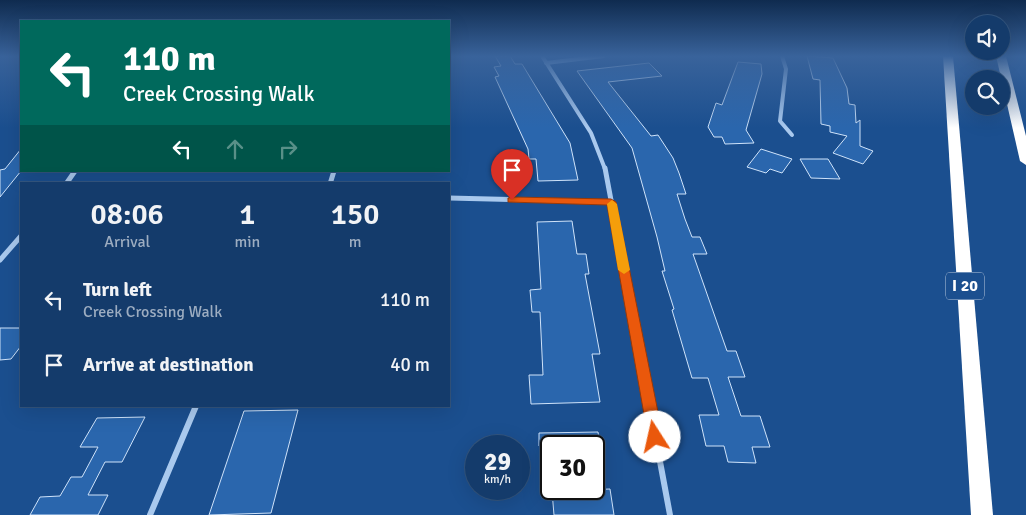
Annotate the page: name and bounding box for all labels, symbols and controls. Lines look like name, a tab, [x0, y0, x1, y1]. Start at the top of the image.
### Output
map controls	[965, 15, 1010, 115]
button: sound	[965, 15, 1010, 60]
text: 110 m	[123, 37, 216, 80]
icon: left	[40, 40, 105, 105]
button: search	[965, 70, 1010, 115]
text: Creek Crossing Walk	[123, 80, 315, 107]
icon: left	[168, 135, 196, 163]
icon: ahead	[221, 135, 249, 163]
icon: right	[274, 135, 302, 163]
pin	[491, 149, 533, 200]
icon: arrive	[498, 156, 526, 184]
text: 08:06	[91, 196, 164, 233]
text: 1	[239, 196, 255, 233]
text: 150	[331, 196, 379, 233]
text: Arrival	[104, 232, 150, 252]
text: min	[234, 232, 260, 252]
text: m	[349, 232, 361, 252]
road number: I 20	[946, 272, 984, 300]
text: Turn left	[83, 278, 152, 302]
icon: left	[40, 286, 68, 314]
text: 110 m	[380, 288, 430, 312]
text: Creek Crossing Walk	[83, 302, 222, 322]
icon: arrive	[40, 351, 68, 379]
text: Arrive at destination	[83, 353, 254, 377]
text: 40 m	[390, 353, 430, 377]
position arrow	[628, 410, 680, 462]
speed limit sign: 30	[540, 435, 605, 500]
text: 29	[484, 446, 511, 477]
text: km/h	[484, 472, 511, 487]

